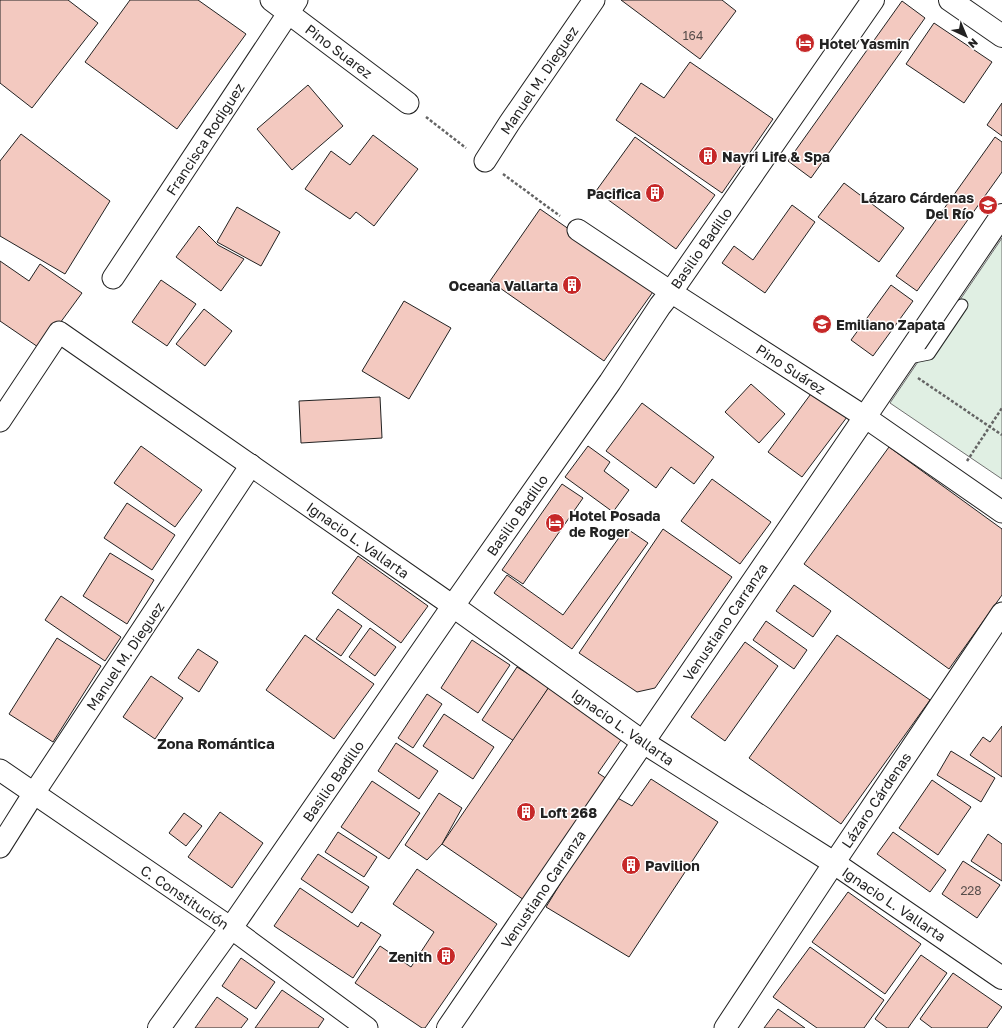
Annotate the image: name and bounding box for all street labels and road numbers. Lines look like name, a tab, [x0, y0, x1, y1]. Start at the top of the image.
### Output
street label: Pino Suarez	[302, 20, 376, 82]
street label: Manuel M. Dieguez	[496, 23, 582, 137]
street label: Francisca Rodiguez	[162, 80, 248, 198]
street label: Basilio Badillo	[667, 204, 735, 292]
street label: Pino Suárez	[753, 340, 829, 398]
street label: Basilio Badillo	[483, 471, 551, 559]
street label: Ignacio L. Vallarta	[303, 498, 413, 582]
street label: Venustiano Carranza	[679, 560, 771, 684]
street label: Manuel M. Dieguez	[82, 599, 168, 713]
street label: Ignacio L. Vallarta	[568, 685, 678, 769]
street label: Basilio Badillo	[299, 737, 367, 825]
street label: Lázaro Cárdenas	[838, 749, 914, 851]
street label: Venustiano Carranza	[497, 827, 589, 951]
street label: C. Constitución	[138, 861, 232, 933]
street label: Ignacio L. Vallarta	[839, 863, 949, 945]

